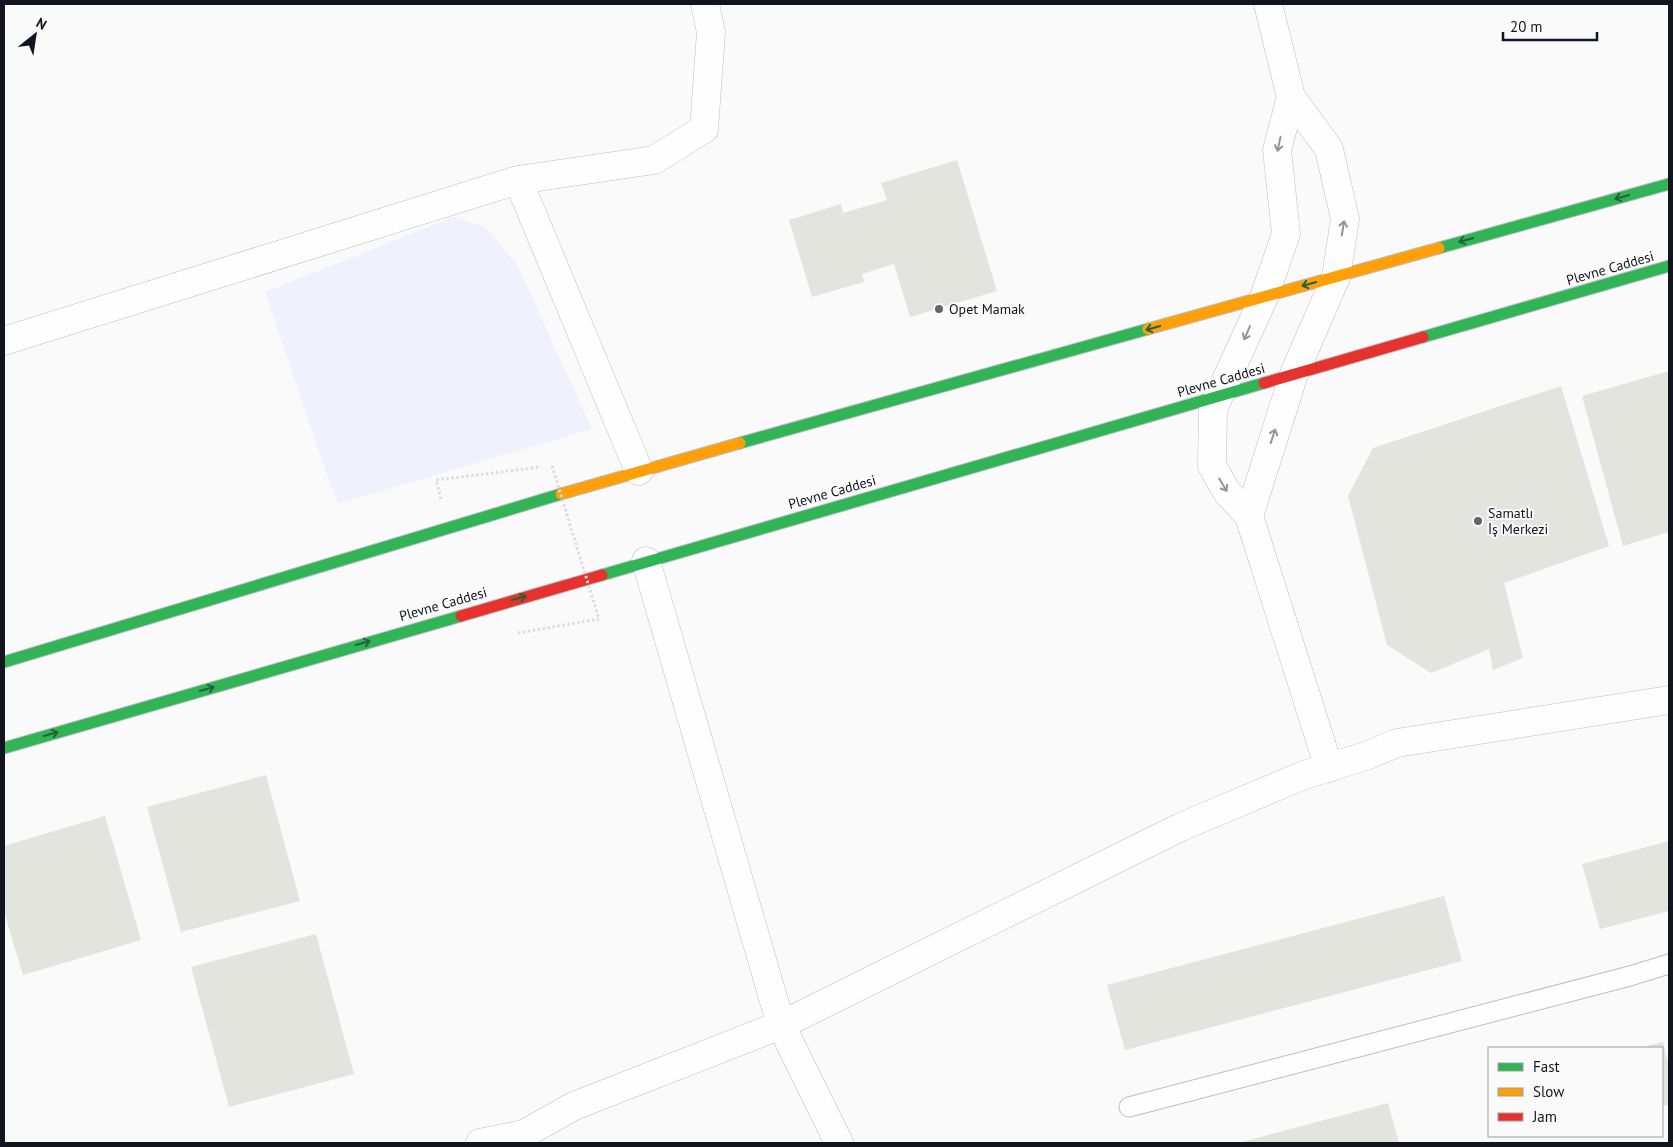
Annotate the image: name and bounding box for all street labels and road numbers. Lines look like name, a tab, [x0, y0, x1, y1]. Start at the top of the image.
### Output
street label: Plevne Caddesi	[1564, 247, 1656, 289]
street label: Plevne Caddesi	[1175, 359, 1267, 401]
street label: Plevne Caddesi	[786, 471, 878, 513]
street label: Plevne Caddesi	[397, 583, 489, 625]

